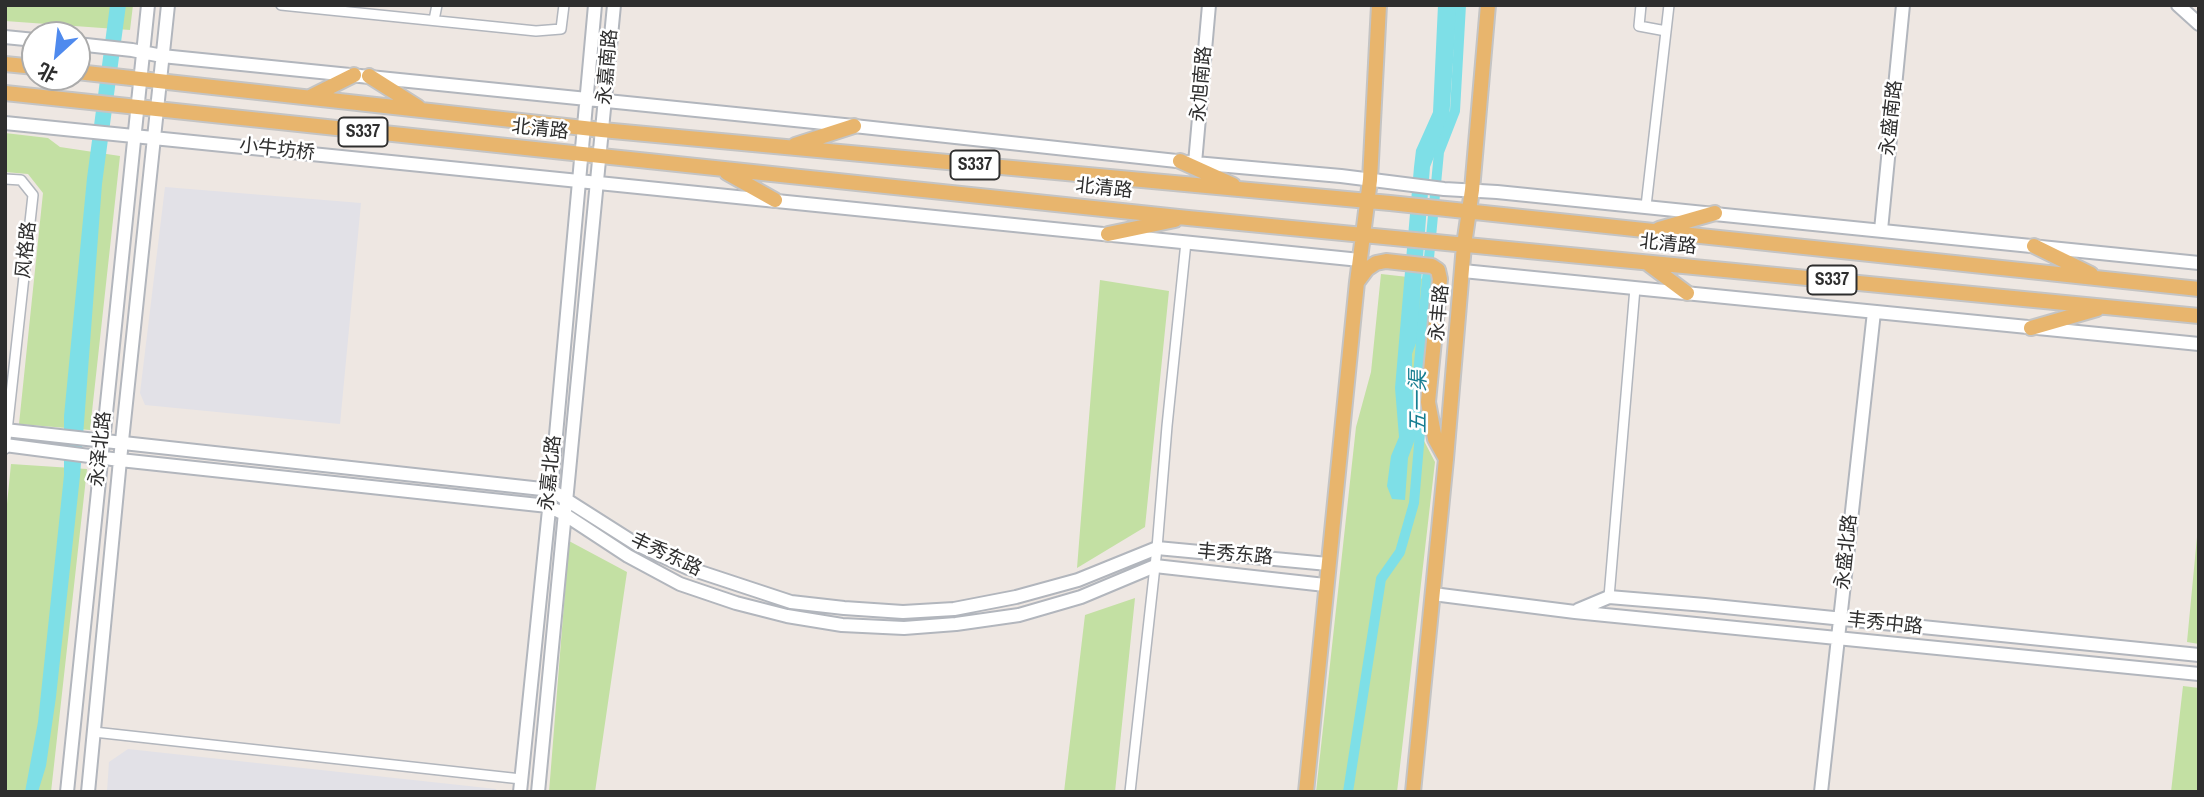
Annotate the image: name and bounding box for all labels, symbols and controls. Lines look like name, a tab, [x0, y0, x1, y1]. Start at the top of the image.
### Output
north arrow	[21, 21, 91, 91]
street label: 永嘉南路	[593, 28, 623, 106]
street label: 永旭南路	[1187, 45, 1217, 123]
text: 北	[33, 57, 62, 89]
street label: 永盛南路	[1877, 79, 1907, 157]
street label: 北清路	[510, 116, 570, 144]
road number: S337	[338, 118, 388, 146]
street label: 小牛坊桥	[238, 135, 316, 165]
road number: S337	[950, 150, 1000, 180]
street label: 北清路	[1074, 175, 1134, 203]
street label: 风格路	[13, 220, 41, 280]
street label: 北清路	[1638, 231, 1698, 259]
road number: S337	[1808, 266, 1856, 294]
street label: 永丰路	[1426, 284, 1454, 342]
water label: 五一渠	[1406, 371, 1432, 433]
street label: 永泽北路	[86, 410, 116, 488]
street label: 永嘉北路	[536, 434, 566, 512]
street label: 永盛北路	[1832, 513, 1862, 591]
street label: 丰秀东路	[627, 529, 705, 581]
street label: 丰秀东路	[1196, 540, 1274, 570]
street label: 丰秀中路	[1846, 609, 1924, 639]

